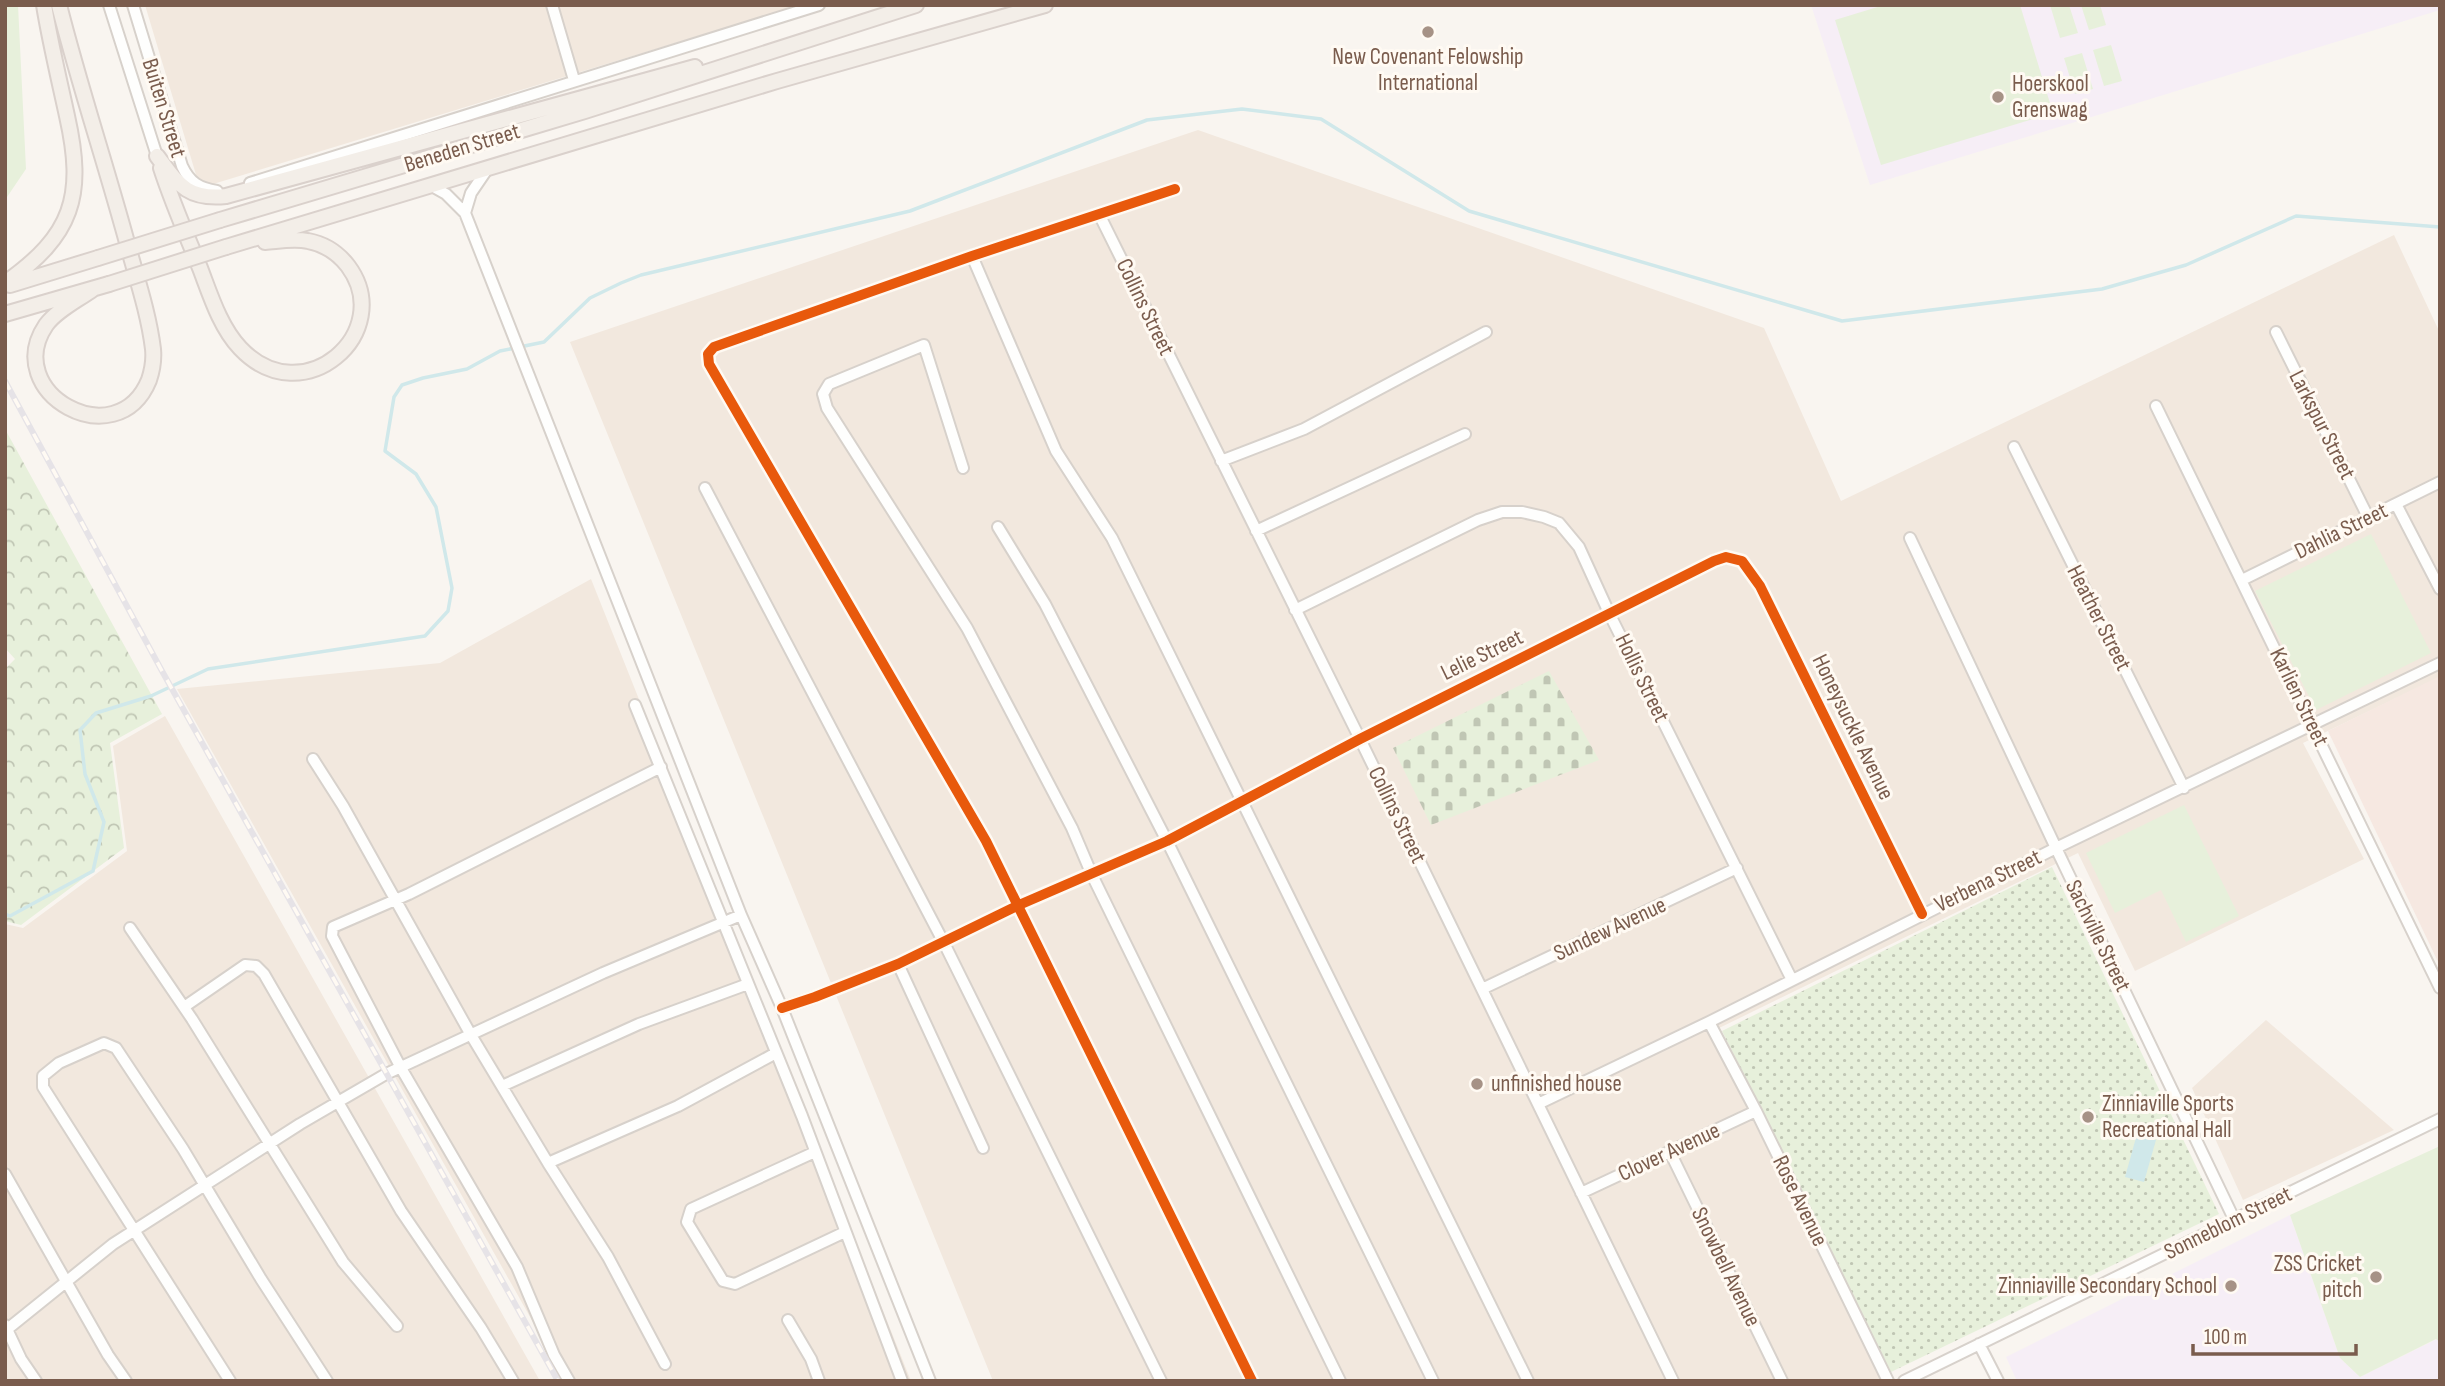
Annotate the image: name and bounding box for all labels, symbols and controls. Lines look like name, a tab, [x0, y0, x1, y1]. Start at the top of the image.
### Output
marker: New Covenant Felowship International	[1420, 24, 1436, 40]
place label: New Covenant Felowship International	[1332, 43, 1524, 97]
street label: Buiten Street	[136, 55, 192, 161]
place label: Hoerskool Grenswag	[2012, 70, 2089, 124]
marker: Hoerskool Grenswag	[1990, 89, 2006, 105]
street label: Beneden Street	[401, 117, 523, 179]
street label: Collins Street	[1110, 254, 1180, 360]
street label: Larkspur Street	[2283, 366, 2361, 484]
street label: Dahlia Street	[2290, 497, 2392, 565]
street label: Heather Street	[2060, 561, 2138, 675]
street label: Lelie Street	[1436, 623, 1528, 687]
street label: Hollis Street	[1609, 629, 1675, 727]
street label: Karlien Street	[2263, 643, 2335, 751]
street label: Honeysuckle Avenue	[1806, 650, 1900, 804]
street label: Collins Street	[1362, 762, 1432, 868]
street label: Verbena Street	[1930, 843, 2046, 919]
street label: Sachville Street	[2059, 876, 2137, 996]
street label: Sundew Avenue	[1549, 891, 1671, 967]
place label: unfinished house	[1491, 1070, 1622, 1098]
marker: unfinished house	[1469, 1076, 1485, 1092]
place label: Zinniaville Sports Recreational Hall	[2102, 1090, 2234, 1144]
marker: Zinniaville Sports Recreational Hall	[2080, 1109, 2096, 1125]
street label: Clover Avenue	[1614, 1116, 1724, 1188]
street label: Rose Avenue	[1766, 1151, 1834, 1251]
street label: Sonneblom Street	[2160, 1180, 2296, 1266]
street label: Snowbell Avenue	[1685, 1203, 1767, 1331]
place label: ZSS Cricket pitch	[2274, 1250, 2362, 1304]
marker: ZSS Cricket pitch	[2368, 1269, 2384, 1285]
place label: Zinniaville Secondary School	[1998, 1272, 2217, 1300]
marker: Zinniaville Secondary School	[2223, 1278, 2239, 1294]
scale bar	[2193, 1312, 2356, 1356]
text: 100 m	[2204, 1325, 2247, 1350]

